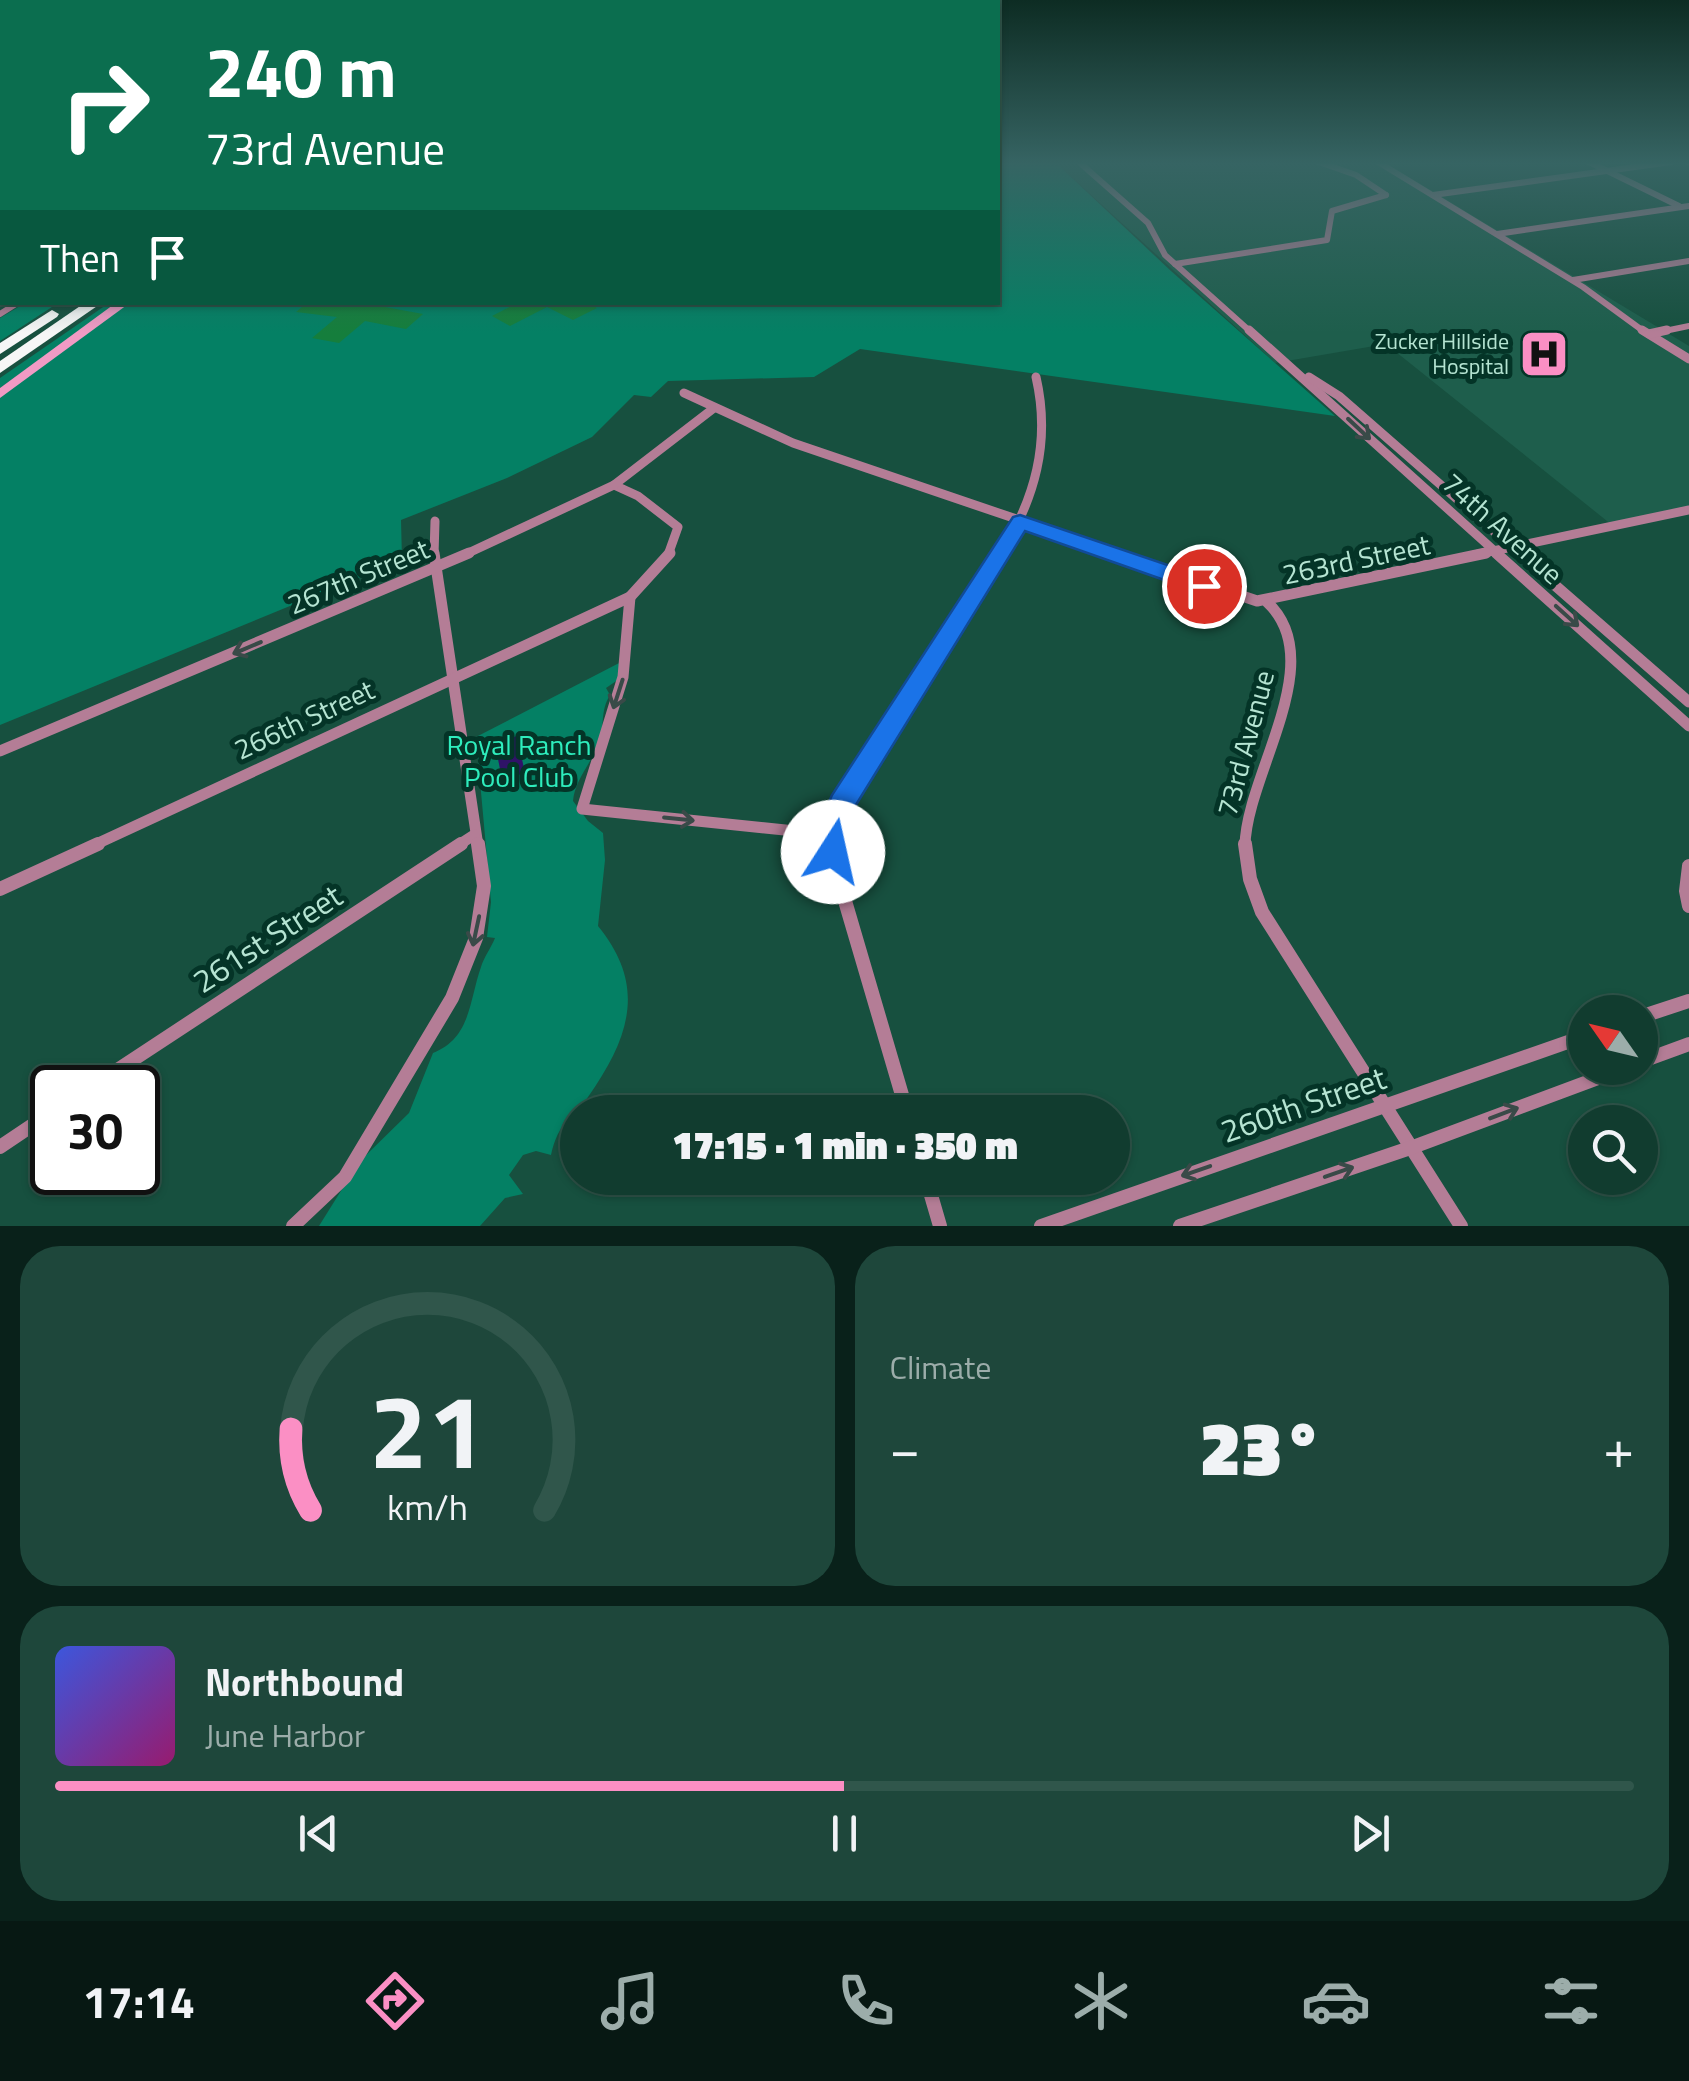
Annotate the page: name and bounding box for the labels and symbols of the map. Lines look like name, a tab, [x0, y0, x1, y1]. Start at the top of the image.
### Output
place label: Zucker Hillside Hospital	[1375, 324, 1509, 383]
hospital icon: Zucker Hillside Hospital	[1518, 328, 1570, 380]
one-way arrow	[1345, 417, 1371, 441]
street label: 74th Avenue	[1433, 462, 1573, 594]
street label: 263rd Street	[1278, 522, 1434, 596]
street label: 267th Street	[280, 527, 436, 625]
pin	[1162, 544, 1247, 629]
one-way arrow	[1554, 605, 1579, 628]
one-way arrow	[232, 640, 263, 658]
street label: 73rd Avenue	[1205, 665, 1285, 821]
street label: 266th Street	[227, 668, 381, 770]
one-way arrow	[608, 677, 626, 709]
park label: Royal Ranch Pool Club	[447, 723, 592, 798]
position arrow	[781, 800, 885, 904]
one-way arrow	[662, 810, 694, 829]
street label: 261st Street	[183, 872, 351, 1004]
one-way arrow	[466, 914, 484, 946]
north arrow	[1568, 995, 1658, 1085]
street label: 260th Street	[1214, 1053, 1392, 1155]
speed limit sign: 30	[30, 1065, 160, 1195]
one-way arrow	[1488, 1103, 1519, 1121]
one-way arrow	[1322, 1162, 1354, 1180]
one-way arrow	[1181, 1163, 1212, 1181]

